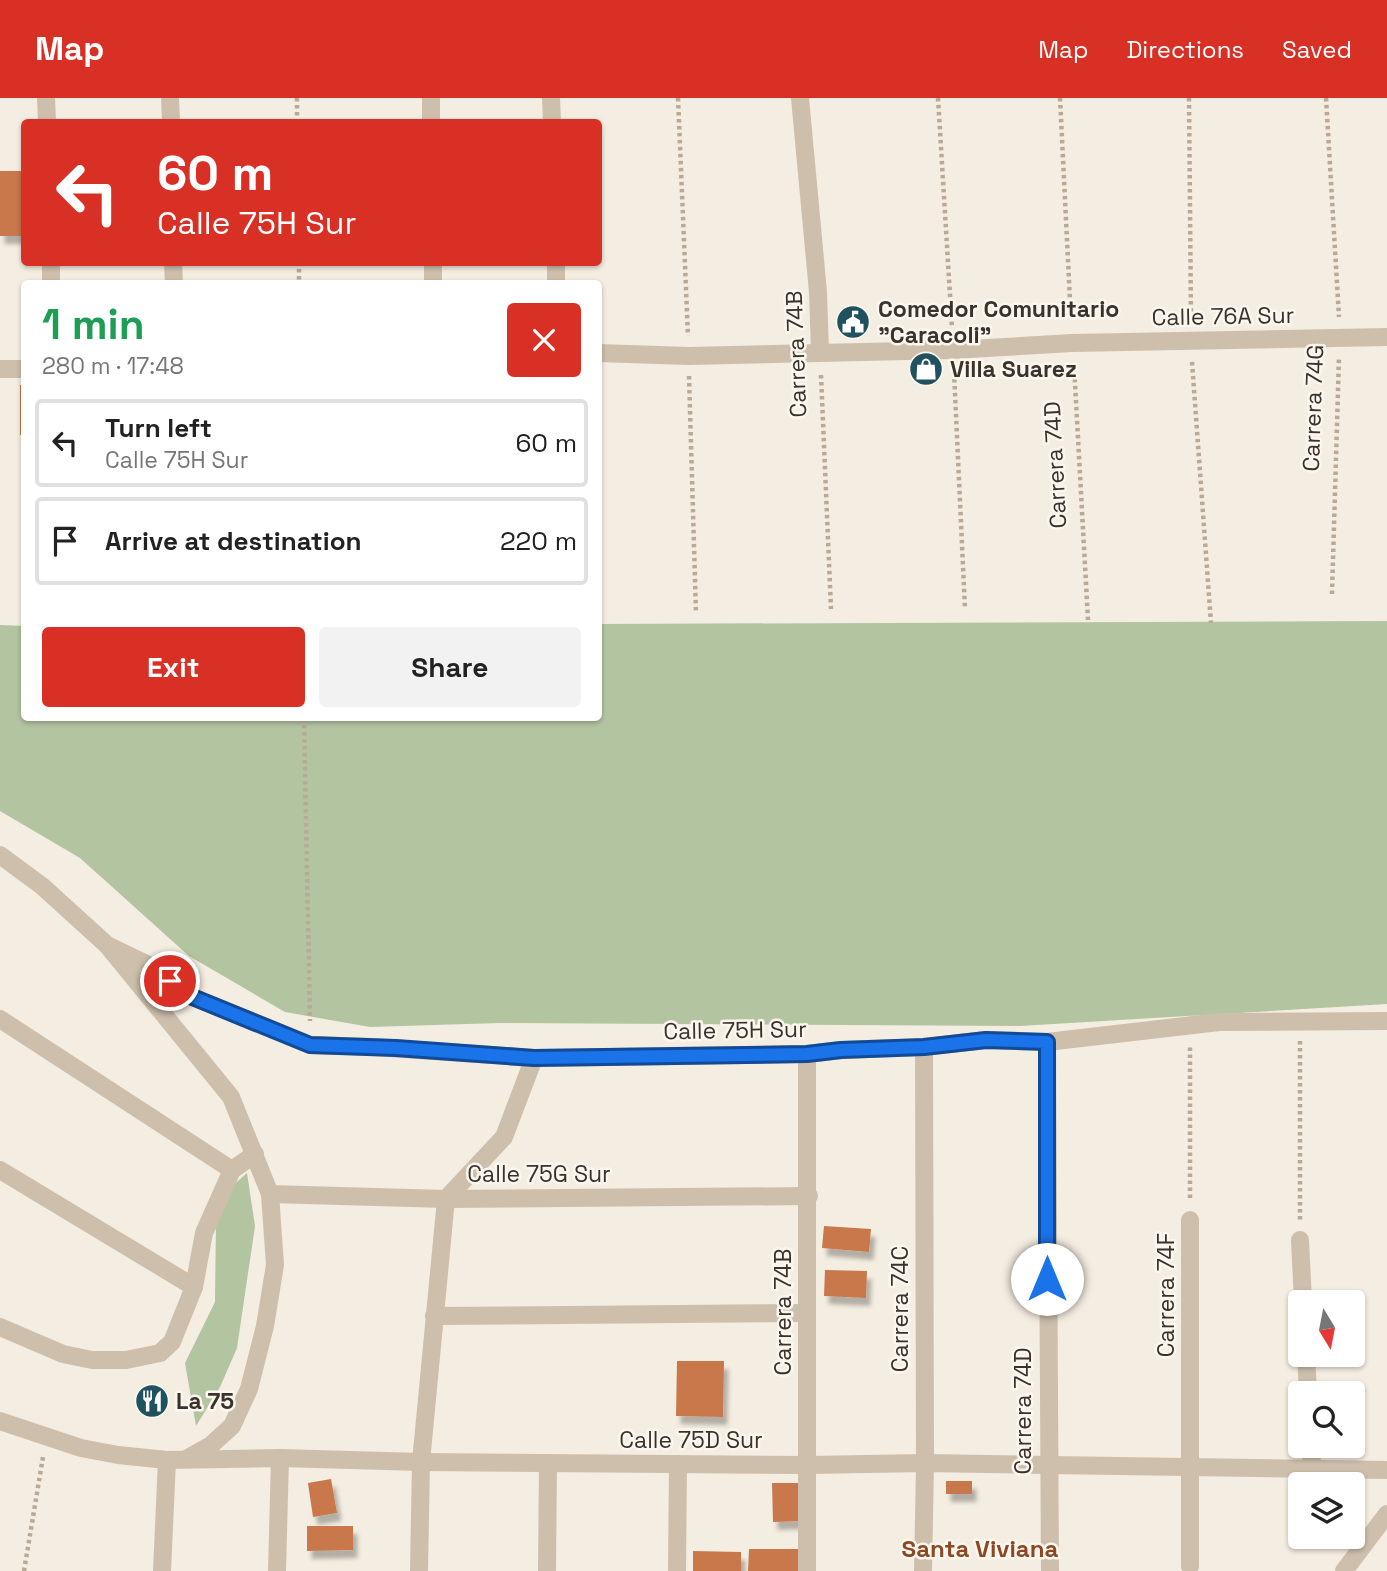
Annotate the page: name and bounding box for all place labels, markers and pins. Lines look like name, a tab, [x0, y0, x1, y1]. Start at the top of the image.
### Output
place label: Comedor Comunitario "Caracoli"	[878, 294, 1119, 350]
public building icon: Comedor Comunitario "Caracoli"	[834, 303, 872, 341]
shop icon: Villa Suarez	[907, 350, 945, 388]
place label: Villa Suarez	[950, 354, 1077, 384]
pin	[140, 951, 200, 1011]
restaurant icon: La 75	[133, 1382, 171, 1420]
place label: La 75	[176, 1386, 234, 1416]

